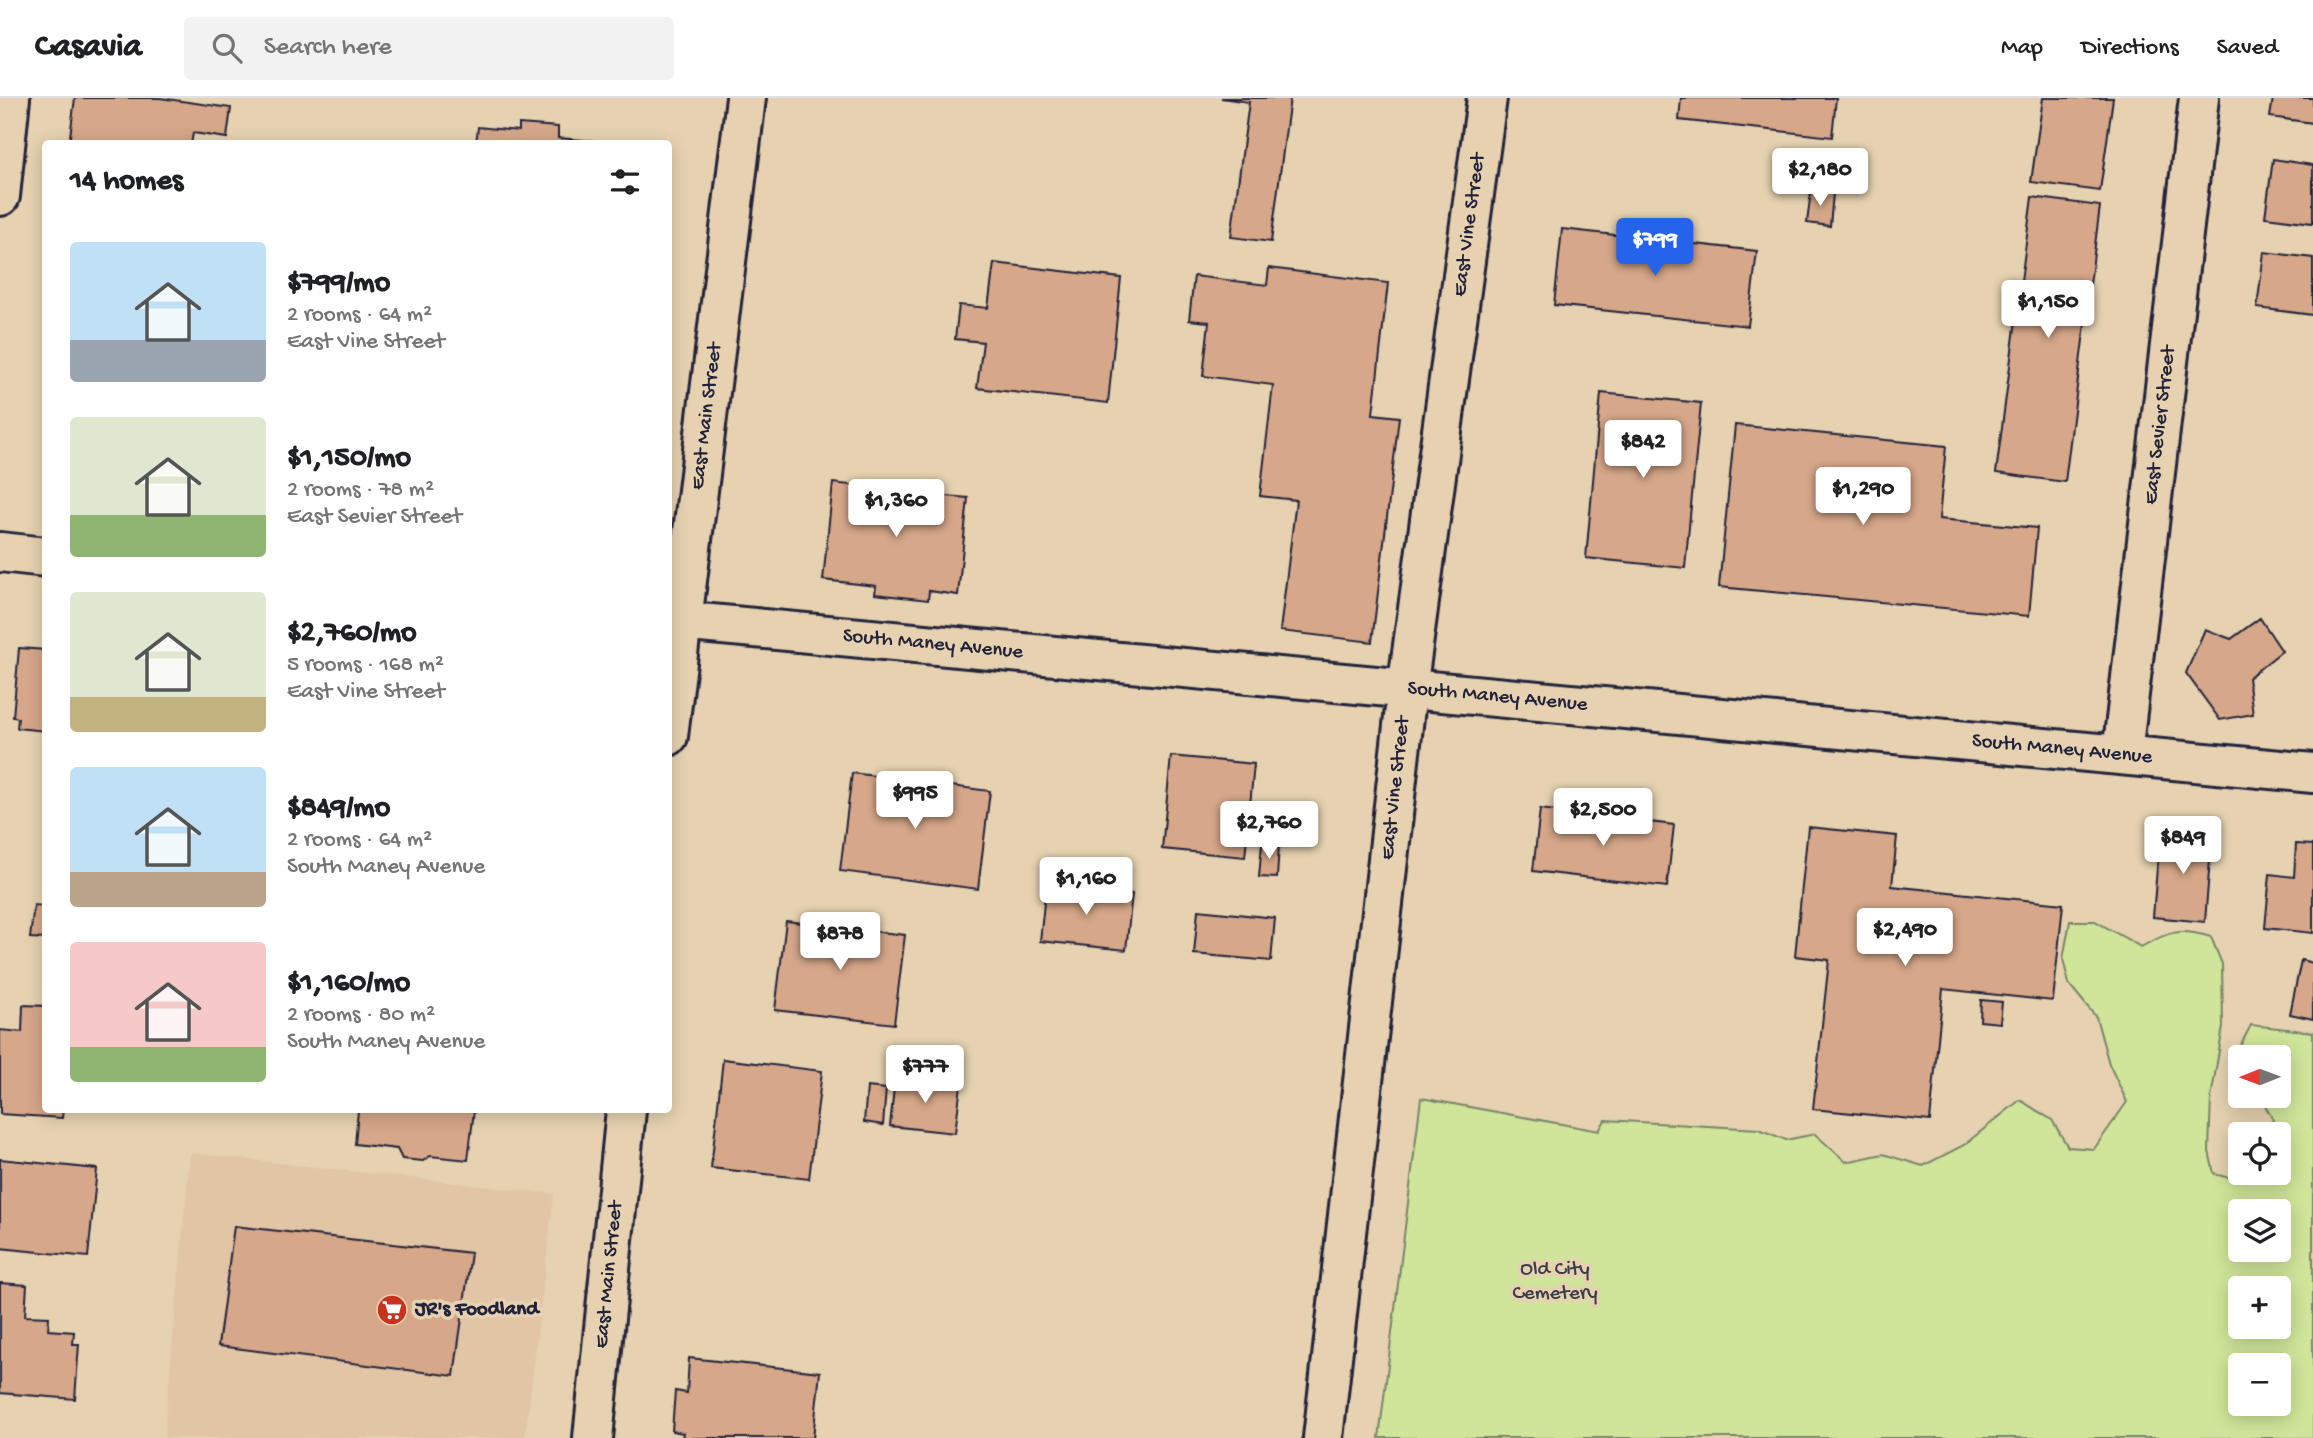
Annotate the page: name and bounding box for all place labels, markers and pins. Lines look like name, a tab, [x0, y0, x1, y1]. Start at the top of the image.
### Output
pin: $2,180	[1763, 148, 1877, 208]
pin: $799	[1614, 218, 1696, 278]
pin: $1,150	[1991, 280, 2105, 340]
pin: $842	[1602, 420, 1684, 480]
pin: $1,290	[1806, 468, 1920, 527]
pin: $1,360	[839, 480, 953, 539]
pin: $995	[874, 772, 956, 831]
pin: $2,500	[1546, 788, 1660, 848]
pin: $2,760	[1212, 802, 1326, 861]
pin: $849	[2142, 816, 2224, 876]
pin: $1,160	[1029, 858, 1143, 917]
pin: $2,490	[1848, 908, 1962, 968]
pin: $878	[799, 912, 881, 972]
pin: $777	[884, 1046, 966, 1105]
supermarket icon: JR's Foodland	[375, 1293, 409, 1327]
place label: JR's Foodland	[414, 1298, 541, 1323]

